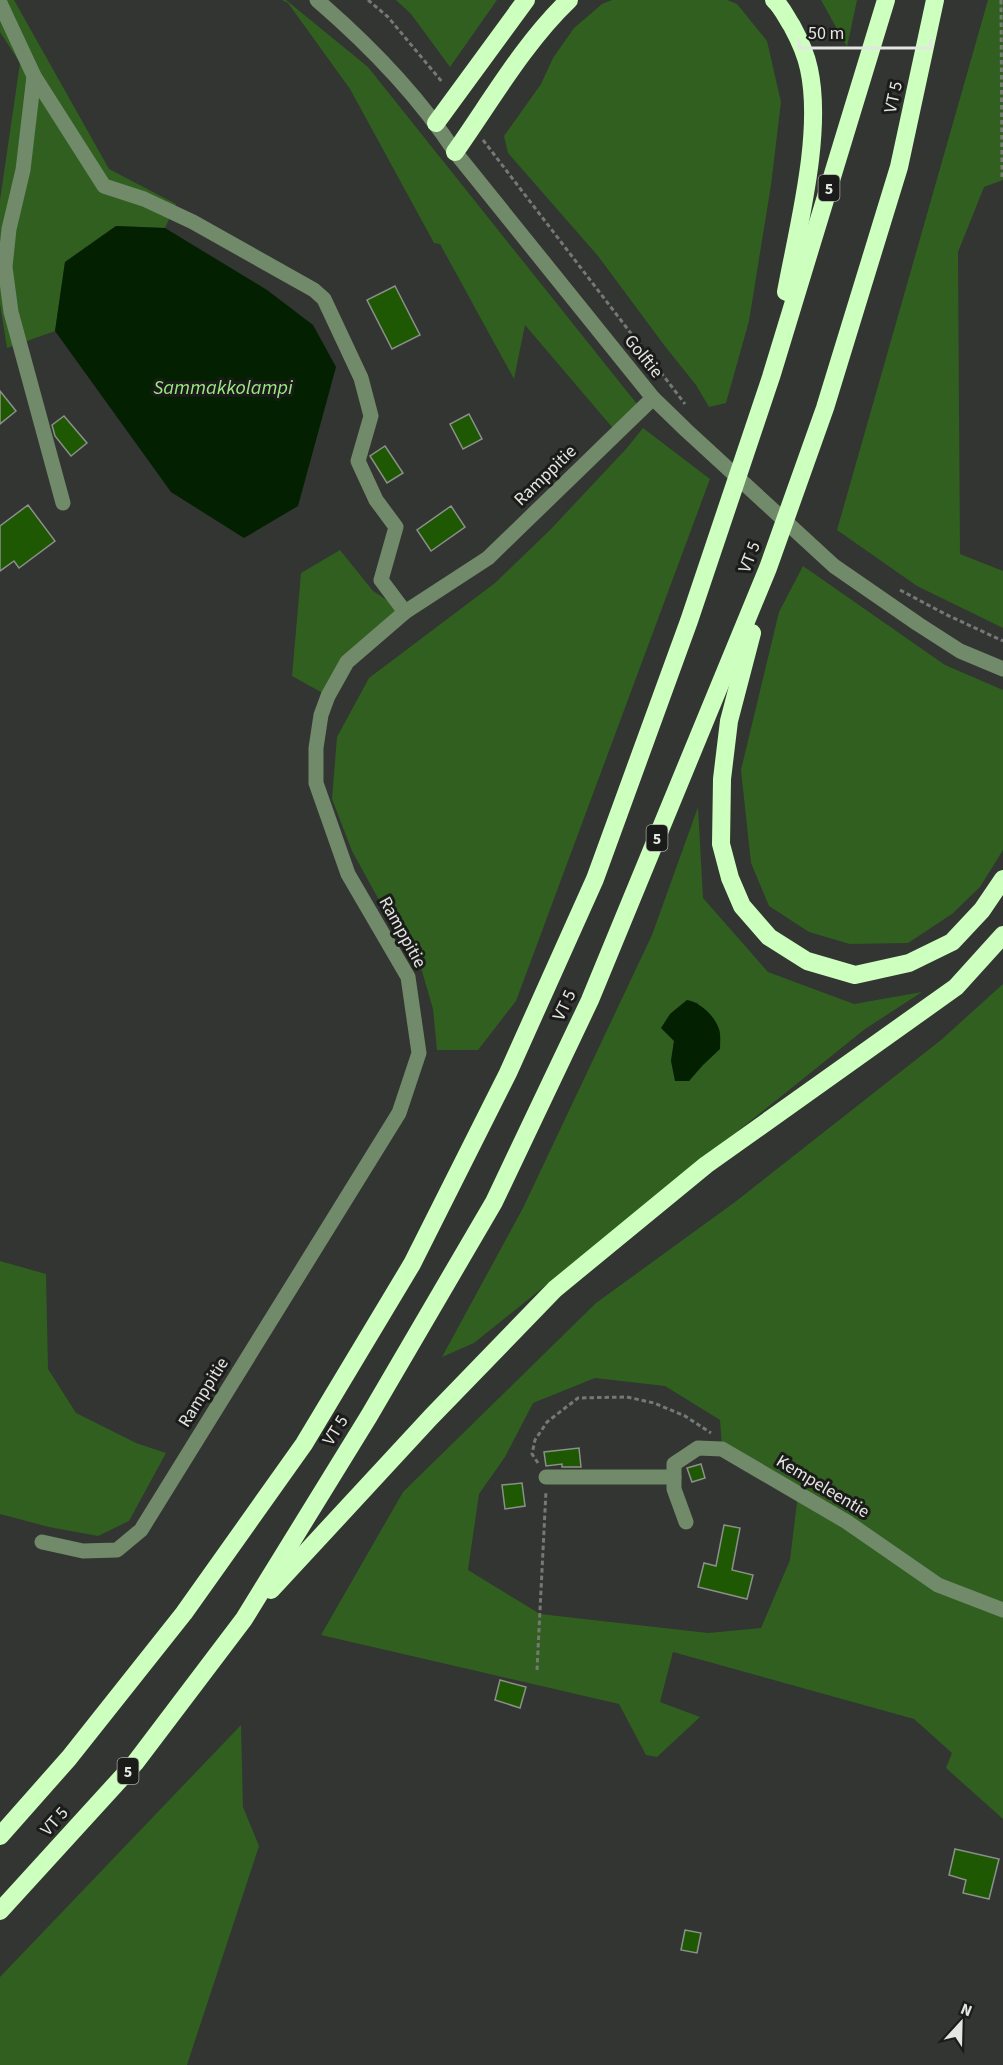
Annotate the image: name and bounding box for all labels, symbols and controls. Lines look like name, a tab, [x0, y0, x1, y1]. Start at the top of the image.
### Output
scale bar	[799, 12, 931, 50]
text: 50 m	[808, 21, 844, 46]
street label: VT 5	[878, 79, 909, 115]
road number: 5	[818, 175, 840, 201]
street label: Golftie	[618, 329, 669, 383]
water label: Sammakkolampi	[153, 374, 293, 402]
street label: Ramppitie	[509, 439, 582, 511]
street label: VT 5	[732, 538, 767, 576]
road number: 5	[646, 825, 668, 851]
street label: Ramppitie	[373, 892, 432, 972]
street label: VT 5	[546, 986, 582, 1025]
street label: Ramppitie	[172, 1353, 235, 1432]
street label: VT 5	[316, 1410, 354, 1450]
street label: Kempeleentie	[771, 1449, 874, 1524]
road number: 5	[118, 1758, 138, 1784]
street label: VT 5	[35, 1801, 74, 1841]
north arrow	[931, 1993, 991, 2053]
text: N	[957, 1998, 975, 2022]

